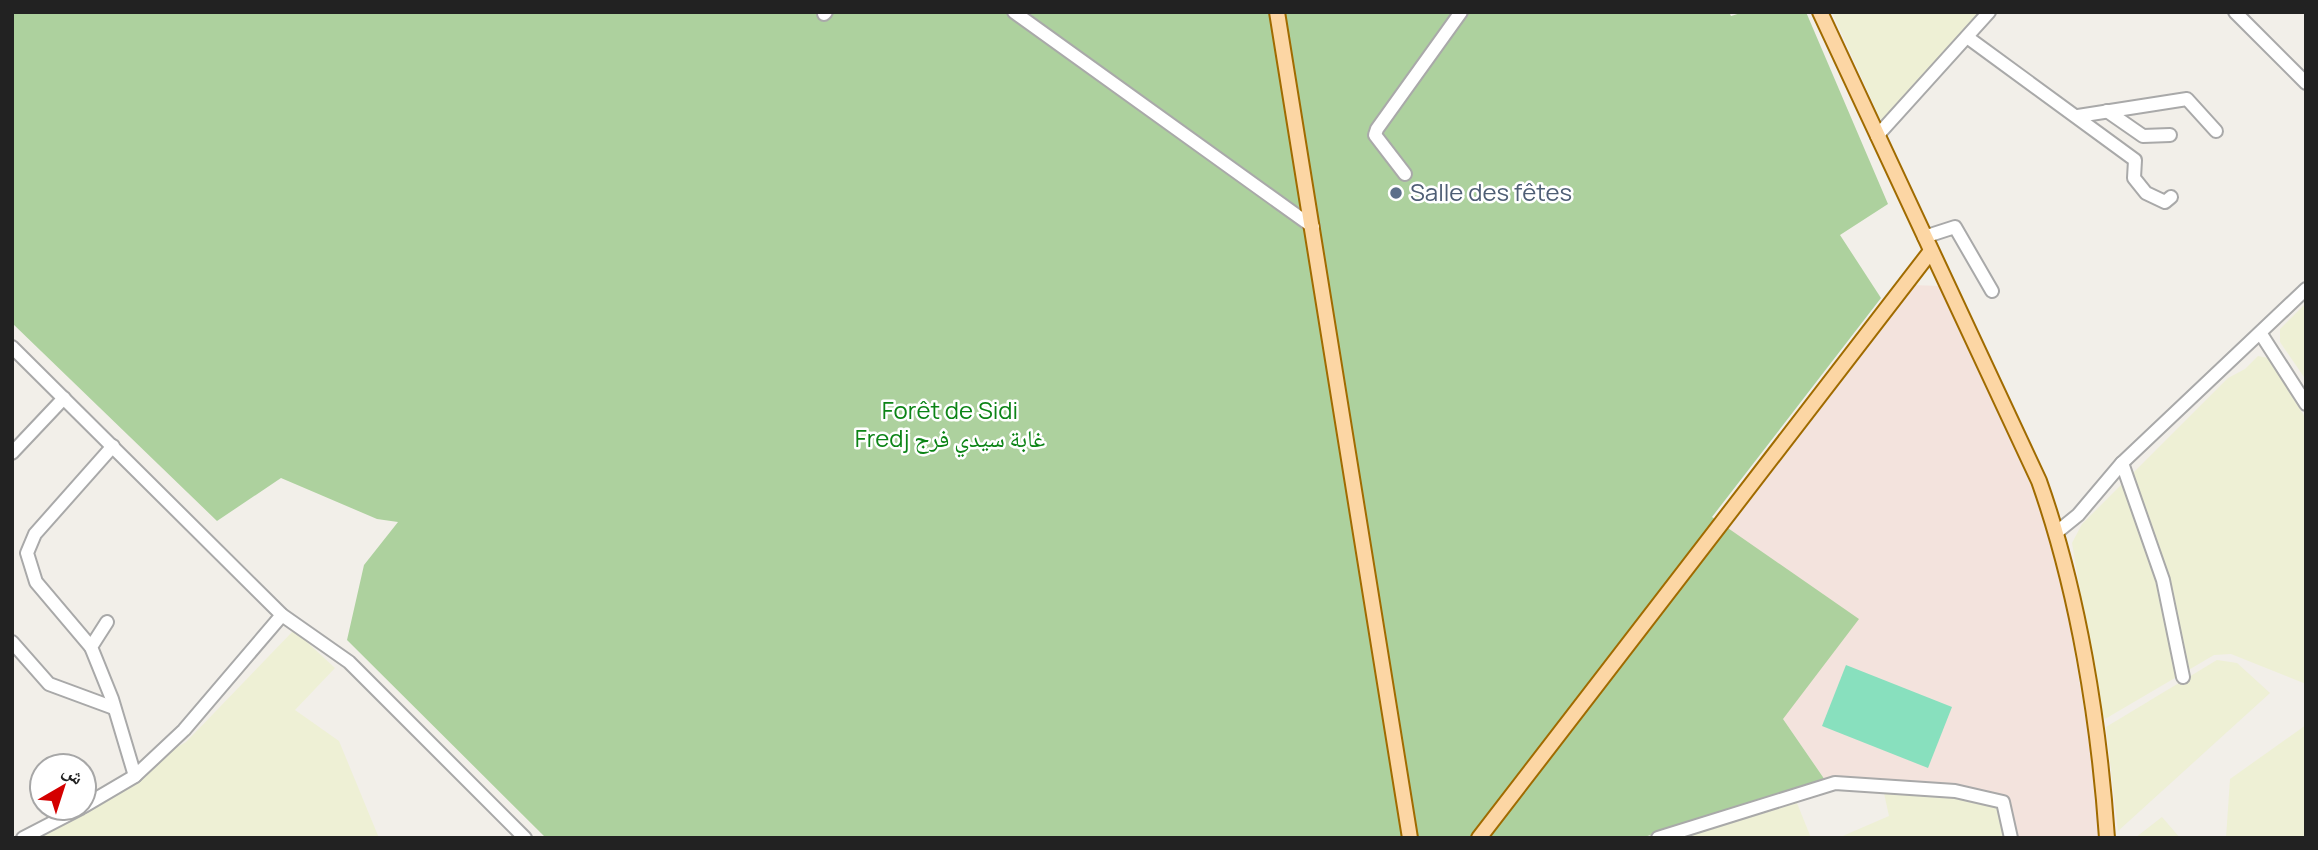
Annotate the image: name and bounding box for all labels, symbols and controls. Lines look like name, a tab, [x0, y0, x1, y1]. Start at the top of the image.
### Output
place label: Salle des fêtes	[1410, 175, 1572, 208]
marker: Salle des fêtes	[1388, 185, 1404, 201]
park label: Forêt de Sidi Fredj غابة سيدي فرج	[855, 393, 1045, 458]
north arrow	[28, 752, 98, 822]
text: ش	[58, 757, 90, 790]

